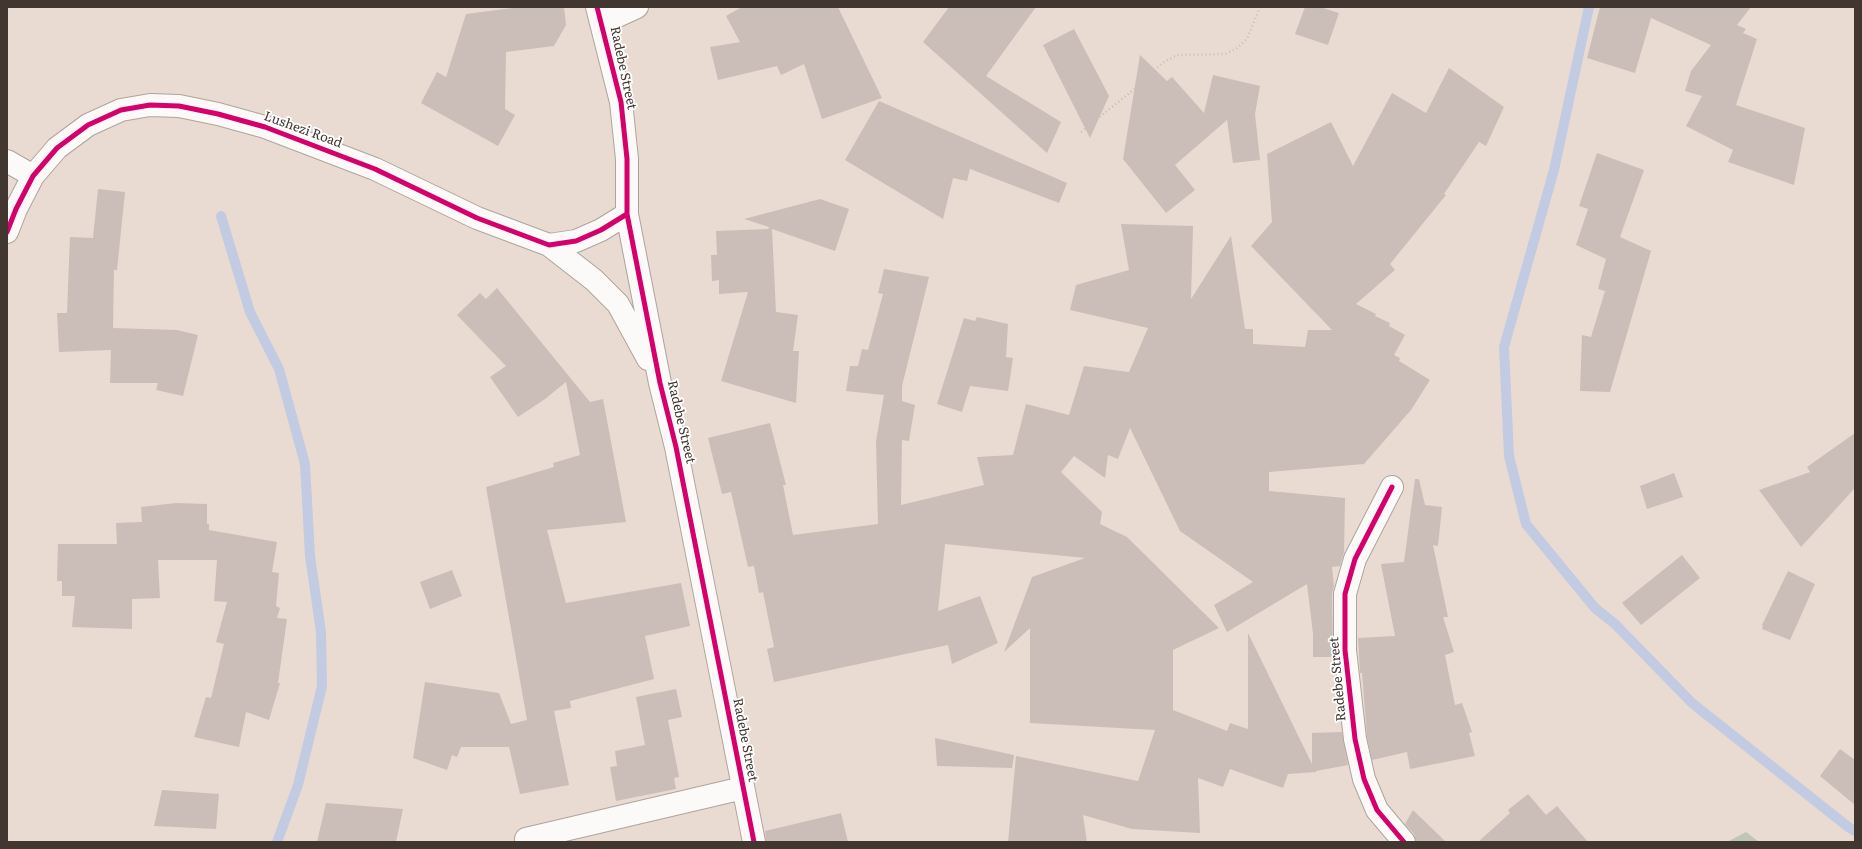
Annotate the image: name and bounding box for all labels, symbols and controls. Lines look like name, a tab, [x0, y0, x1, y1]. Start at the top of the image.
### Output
street label: Radebe Street	[607, 25, 639, 111]
street label: Lushezi Road	[262, 109, 344, 151]
street label: Radebe Street	[664, 379, 698, 465]
street label: Radebe Street	[1327, 636, 1349, 722]
street label: Radebe Street	[729, 697, 761, 783]

